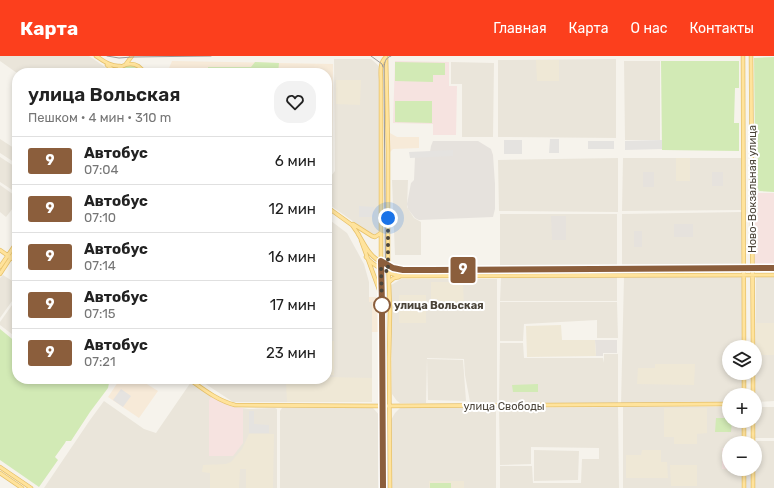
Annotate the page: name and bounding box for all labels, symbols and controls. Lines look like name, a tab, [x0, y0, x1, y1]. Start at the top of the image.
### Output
text: Карта	[20, 17, 78, 40]
text: Главная	[493, 20, 547, 37]
text: Карта	[569, 20, 609, 37]
text: О нас	[631, 20, 667, 37]
text: Контакты	[689, 20, 754, 37]
button: heart	[274, 81, 316, 123]
text: улица Вольская	[28, 83, 180, 106]
text: Пешком · 4 мин · 310 m	[28, 110, 171, 125]
street label: Ново-Вокзальная улица	[746, 125, 759, 253]
text: Автобус	[84, 144, 148, 162]
text: 9	[46, 152, 54, 169]
text: 6 мин	[275, 152, 316, 170]
text: 07:04	[84, 162, 119, 177]
text: Автобус	[84, 192, 148, 210]
text: 9	[46, 200, 54, 217]
text: 12 мин	[269, 200, 316, 218]
your location	[378, 208, 398, 228]
text: 07:10	[84, 210, 116, 225]
text: Автобус	[84, 240, 148, 258]
text: 9	[46, 248, 54, 265]
text: 16 мин	[268, 248, 316, 266]
line badge: 9	[450, 257, 476, 283]
text: 07:14	[84, 258, 116, 273]
text: 9	[459, 261, 467, 278]
text: Автобус	[84, 288, 148, 306]
text: 9	[46, 296, 54, 313]
text: 17 мин	[270, 296, 316, 314]
marker: улица Вольская	[373, 296, 391, 314]
place label: улица Вольская	[394, 299, 484, 312]
text: 07:15	[84, 306, 116, 321]
text: Автобус	[84, 336, 148, 354]
map controls	[722, 340, 762, 476]
button: layers	[722, 340, 762, 380]
text: 9	[46, 344, 54, 361]
text: 23 мин	[266, 344, 316, 362]
text: 07:21	[84, 354, 115, 369]
button: +	[722, 388, 762, 428]
street label: улица Свободы	[463, 400, 545, 413]
button: −	[722, 436, 762, 476]

